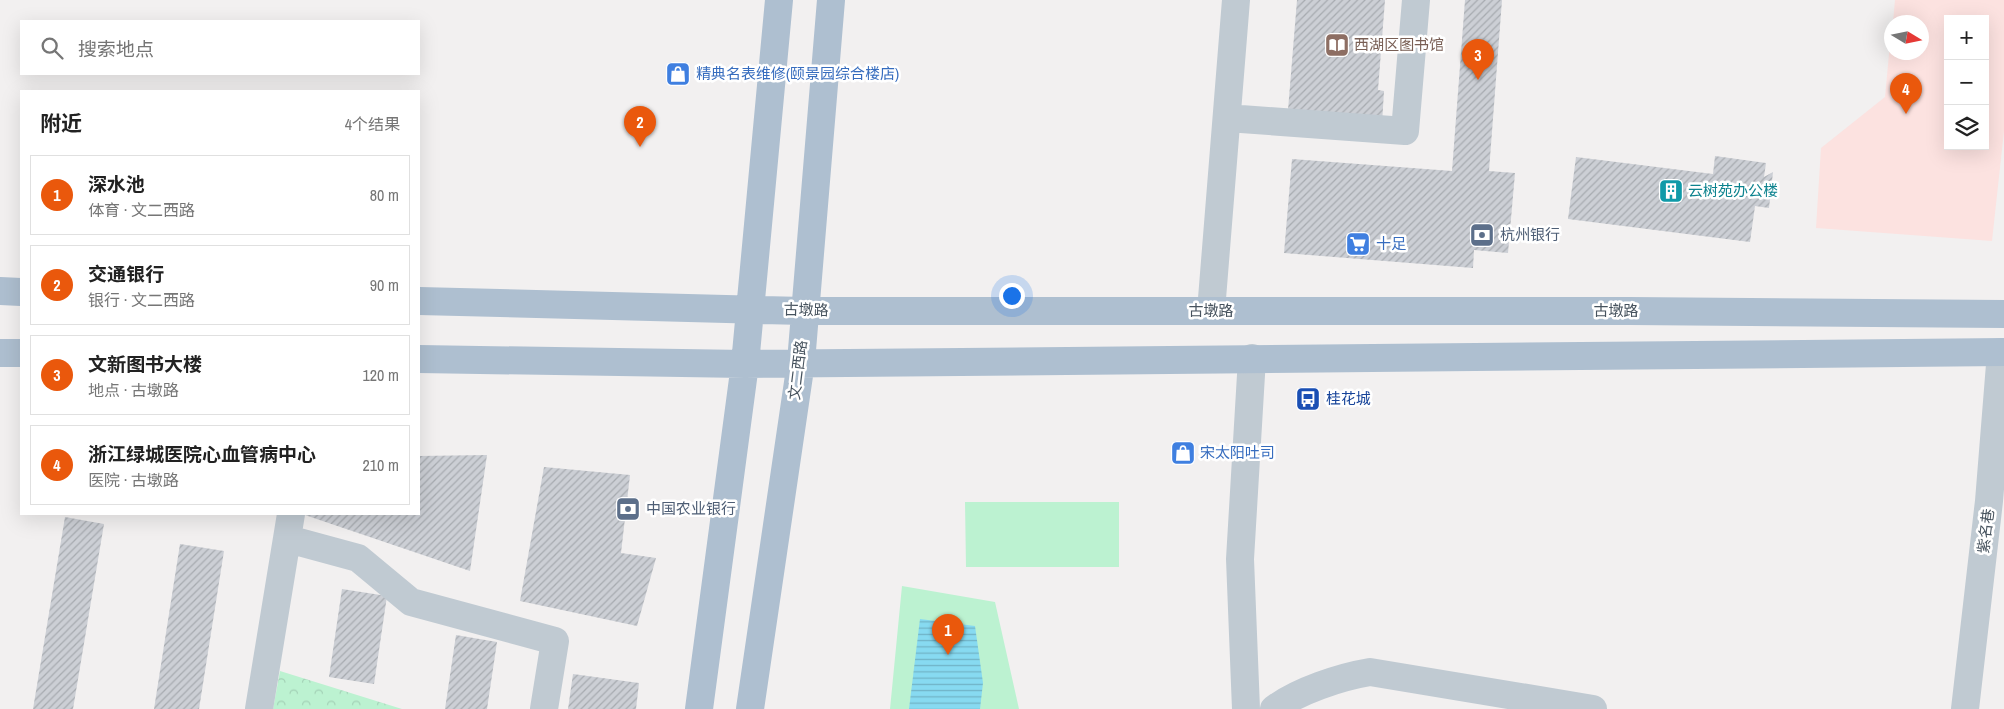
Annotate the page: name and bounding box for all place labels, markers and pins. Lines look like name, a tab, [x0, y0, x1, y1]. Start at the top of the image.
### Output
library icon: 西湖区图书馆	[1324, 32, 1350, 58]
place label: 西湖区图书馆	[1354, 34, 1444, 55]
pin: 3	[1462, 39, 1494, 80]
shop icon: 精典名表维修(颐景园综合楼店)	[665, 61, 691, 87]
place label: 精典名表维修(颐景园综合楼店)	[696, 63, 899, 84]
pin: 4	[1890, 73, 1922, 114]
pin: 2	[624, 106, 656, 147]
building icon: 云树苑办公楼	[1658, 178, 1684, 204]
place label: 云树苑办公楼	[1688, 180, 1778, 201]
bank icon: 杭州银行	[1469, 222, 1495, 248]
place label: 杭州银行	[1500, 224, 1560, 245]
supermarket icon: 十足	[1345, 231, 1371, 257]
place label: 十足	[1376, 233, 1406, 254]
bus stop icon: 桂花城	[1295, 386, 1321, 412]
place label: 桂花城	[1326, 388, 1371, 409]
shop icon: 宋太阳吐司	[1170, 440, 1196, 466]
place label: 宋太阳吐司	[1200, 442, 1275, 463]
bank icon: 中国农业银行	[615, 496, 641, 522]
place label: 中国农业银行	[646, 498, 736, 519]
pin: 1	[932, 614, 964, 655]

